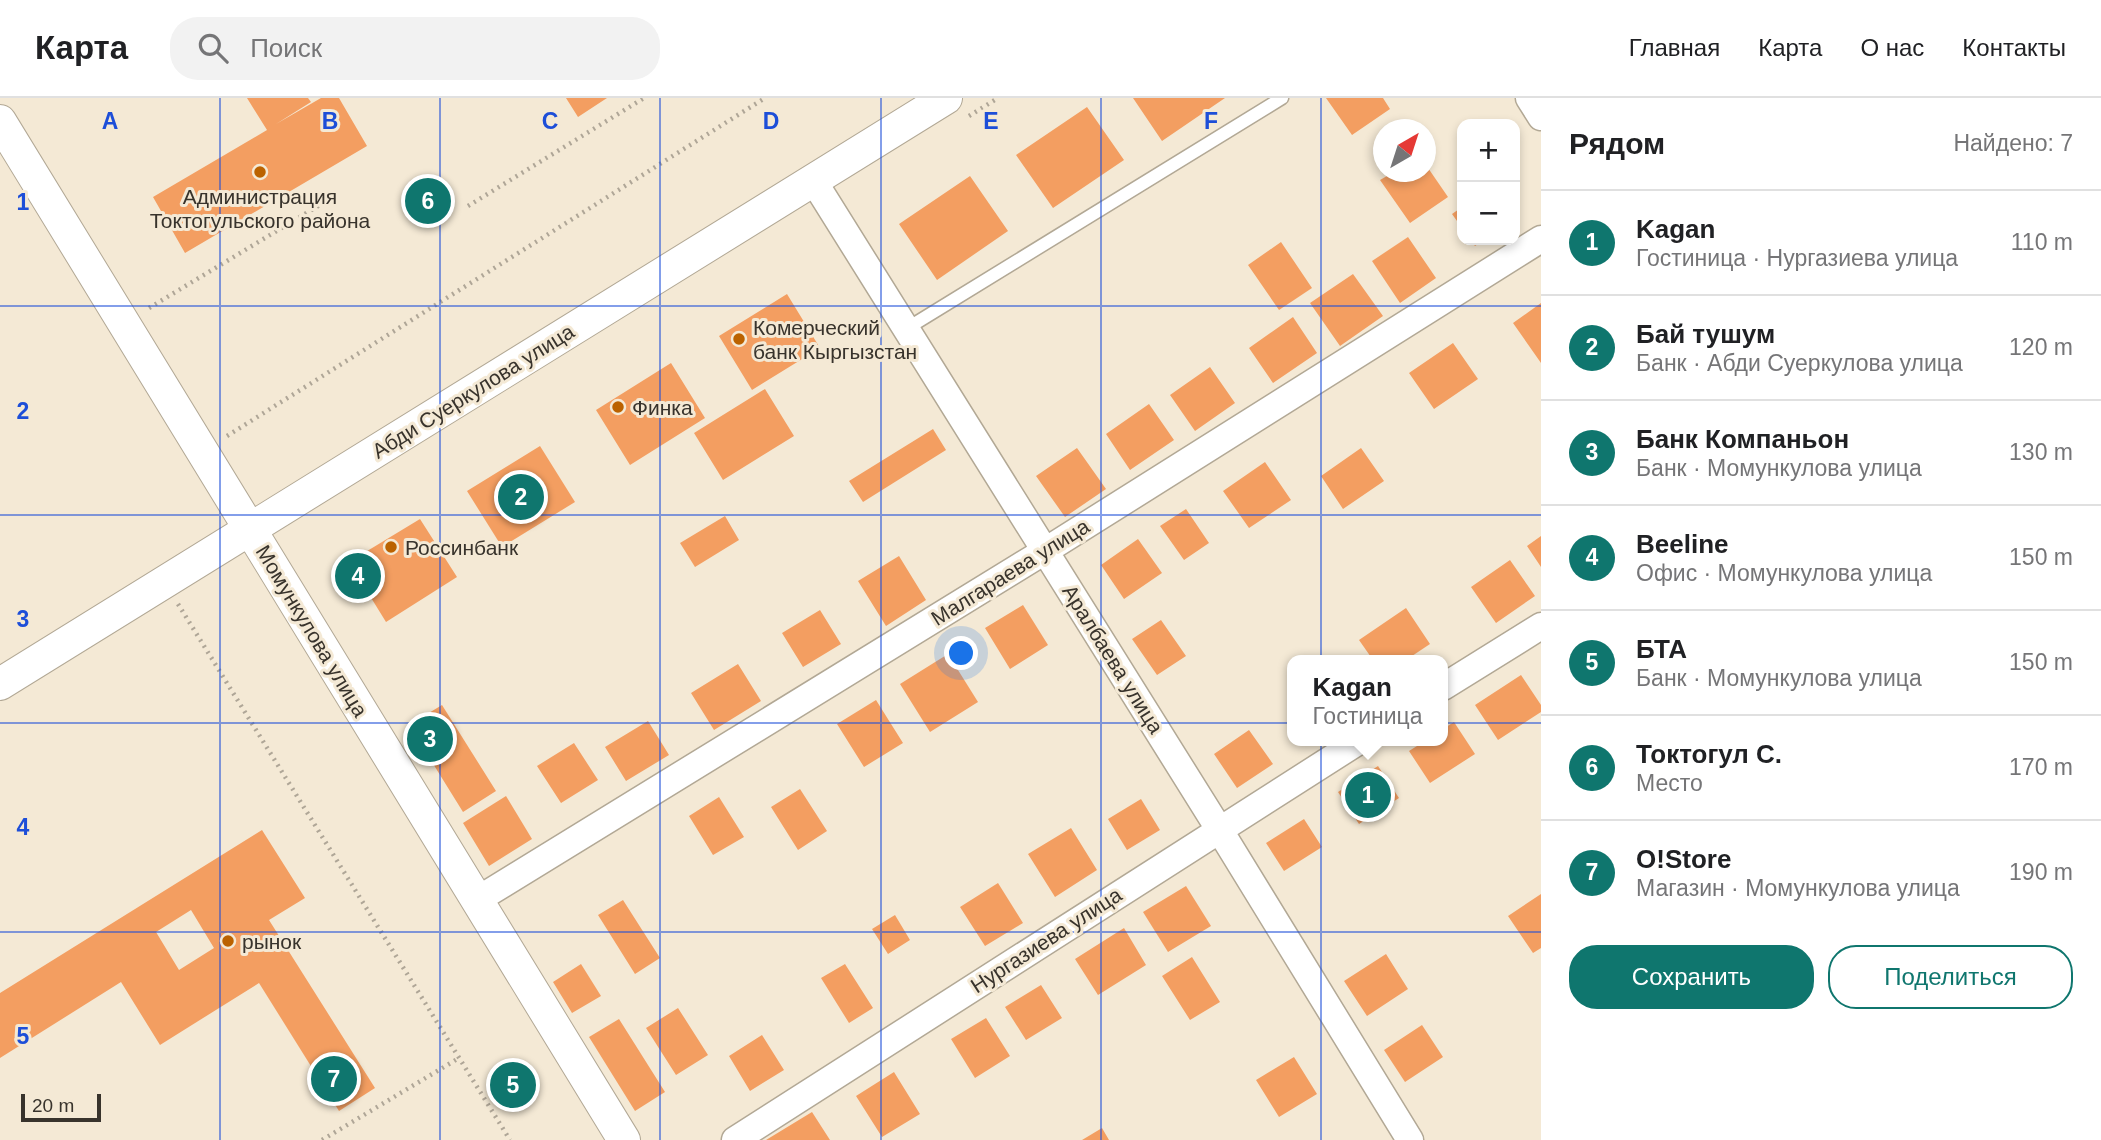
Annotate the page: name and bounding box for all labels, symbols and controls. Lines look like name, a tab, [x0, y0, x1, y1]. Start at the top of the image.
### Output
search box	[170, 17, 660, 80]
text: Карта	[35, 29, 128, 66]
icon: search	[194, 29, 232, 67]
text: Поиск	[250, 33, 322, 63]
text: Главная	[1629, 34, 1720, 61]
text: Карта	[1758, 34, 1822, 61]
text: О нас	[1860, 34, 1924, 61]
text: Контакты	[1962, 34, 2066, 61]
text: A	[102, 108, 118, 134]
text: B	[322, 108, 338, 134]
text: C	[542, 108, 558, 134]
text: D	[763, 108, 779, 134]
text: E	[983, 108, 999, 134]
text: F	[1204, 108, 1218, 134]
north arrow	[1373, 119, 1436, 182]
map controls	[1457, 119, 1520, 245]
button: +	[1457, 119, 1520, 182]
text: Рядом	[1569, 127, 1665, 160]
text: Найдено: 7	[1953, 130, 2073, 156]
marker: Администрация Токтогульского района	[252, 164, 268, 180]
pin: 6	[405, 175, 451, 227]
button: −	[1457, 182, 1520, 245]
place label: Администрация Токтогульского района	[150, 185, 371, 232]
text: 1	[17, 189, 30, 215]
text: Kagan	[1636, 214, 1715, 244]
text: 1	[1586, 229, 1598, 255]
text: 110 m	[2011, 229, 2073, 255]
text: Гостиница · Нургазиева улица	[1636, 245, 1958, 271]
place label: Комерческий банк Кыргызстан	[753, 316, 917, 363]
street label: Абди Суеркулова улица	[368, 319, 578, 463]
text: Бай тушум	[1636, 319, 1775, 349]
marker: Комерческий банк Кыргызстан	[731, 331, 747, 347]
text: 2	[1586, 334, 1598, 360]
text: 120 m	[2009, 334, 2073, 360]
text: Банк · Абди Суеркулова улица	[1636, 350, 1963, 376]
place label: Финка	[632, 396, 693, 419]
text: 2	[17, 398, 29, 424]
marker: Финка	[610, 399, 626, 415]
text: Банк Компаньон	[1636, 424, 1849, 454]
text: 3	[1586, 439, 1598, 465]
text: 130 m	[2009, 439, 2073, 465]
text: Банк · Момункулова улица	[1636, 455, 1922, 481]
pin: 2	[498, 471, 544, 523]
street label: Малгараева улица	[927, 514, 1093, 630]
text: Beeline	[1636, 529, 1729, 559]
place label: Россинбанк	[405, 536, 519, 559]
marker: Россинбанк	[383, 539, 399, 555]
street label: Момункулова улица	[252, 541, 372, 721]
text: 4	[1586, 544, 1598, 570]
text: 150 m	[2009, 544, 2073, 570]
pin: 4	[335, 550, 381, 602]
text: Офис · Момункулова улица	[1636, 560, 1932, 586]
street label: Аралбаева улица	[1058, 581, 1168, 738]
text: 3	[17, 606, 29, 632]
text: БТА	[1636, 634, 1687, 664]
your location	[944, 636, 978, 670]
text: 5	[1586, 649, 1598, 675]
text: 150 m	[2009, 649, 2073, 675]
popup	[1287, 655, 1448, 746]
text: Банк · Момункулова улица	[1636, 665, 1922, 691]
text: Kagan	[1312, 672, 1392, 702]
text: Гостиница	[1312, 703, 1423, 729]
pin: 3	[407, 713, 453, 765]
text: Токтогул С.	[1636, 739, 1782, 769]
text: 6	[1586, 754, 1598, 780]
text: 170 m	[2009, 754, 2073, 780]
pin: 1	[1345, 769, 1391, 821]
text: Место	[1636, 770, 1703, 796]
text: 4	[17, 814, 30, 840]
text: O!Store	[1636, 844, 1731, 874]
text: 7	[1586, 859, 1598, 885]
text: 190 m	[2009, 859, 2073, 885]
text: Магазин · Момункулова улица	[1636, 875, 1960, 901]
street label: Нургазиева улица	[966, 883, 1126, 997]
place label: рынок	[242, 930, 302, 953]
marker: рынок	[220, 933, 236, 949]
button: Сохранить	[1569, 945, 1814, 1009]
button: Поделиться	[1828, 945, 2073, 1009]
text: 5	[17, 1023, 30, 1049]
pin: 7	[311, 1053, 357, 1105]
pin: 5	[490, 1059, 536, 1111]
scale bar	[21, 1091, 102, 1123]
text: 20 m	[32, 1095, 74, 1116]

